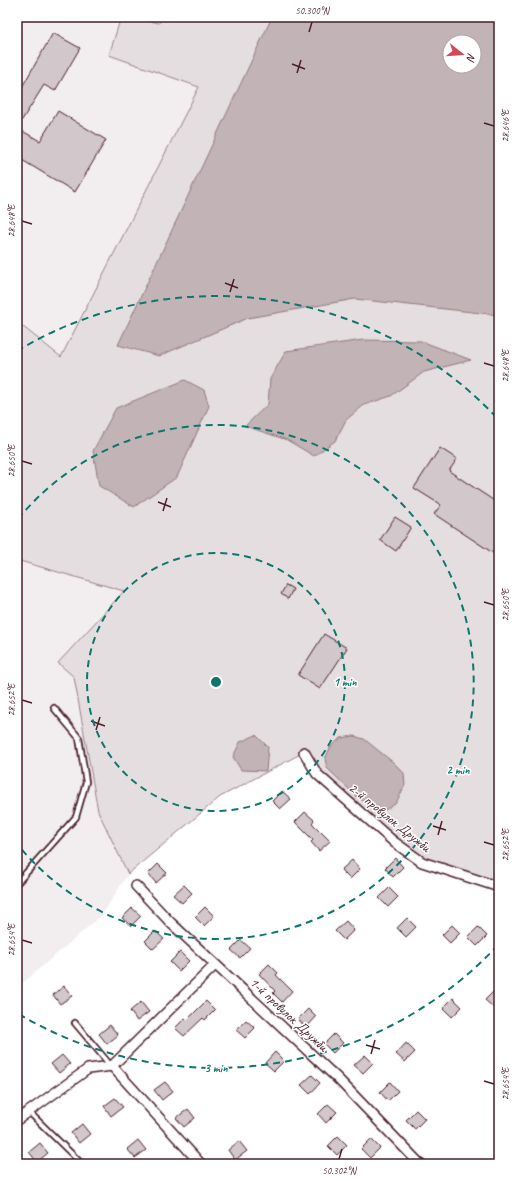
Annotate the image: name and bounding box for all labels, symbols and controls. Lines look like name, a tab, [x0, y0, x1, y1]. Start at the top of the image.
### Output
text: 50.300°N	[295, 4, 331, 17]
north arrow	[442, 34, 482, 74]
text: N	[463, 52, 479, 64]
text: 28.646°E	[499, 108, 512, 142]
text: 28.648°E	[5, 203, 18, 237]
text: 28.648°E	[499, 348, 512, 382]
text: 28.650°E	[5, 443, 18, 477]
text: 28.650°E	[499, 587, 512, 621]
text: 1 min	[334, 674, 357, 690]
centre of rings	[209, 675, 223, 689]
text: 28.652°E	[5, 682, 18, 716]
text: 2 min	[447, 762, 470, 778]
street label: 2-й провулок Дружби	[345, 779, 435, 856]
text: 28.652°E	[499, 827, 512, 861]
text: 28.654°E	[5, 922, 18, 956]
street label: 1-й провулок Дружби	[246, 974, 332, 1055]
text: 3 min	[205, 1060, 228, 1076]
text: 28.654°E	[499, 1066, 512, 1100]
text: 50.302°N	[322, 1164, 358, 1177]

